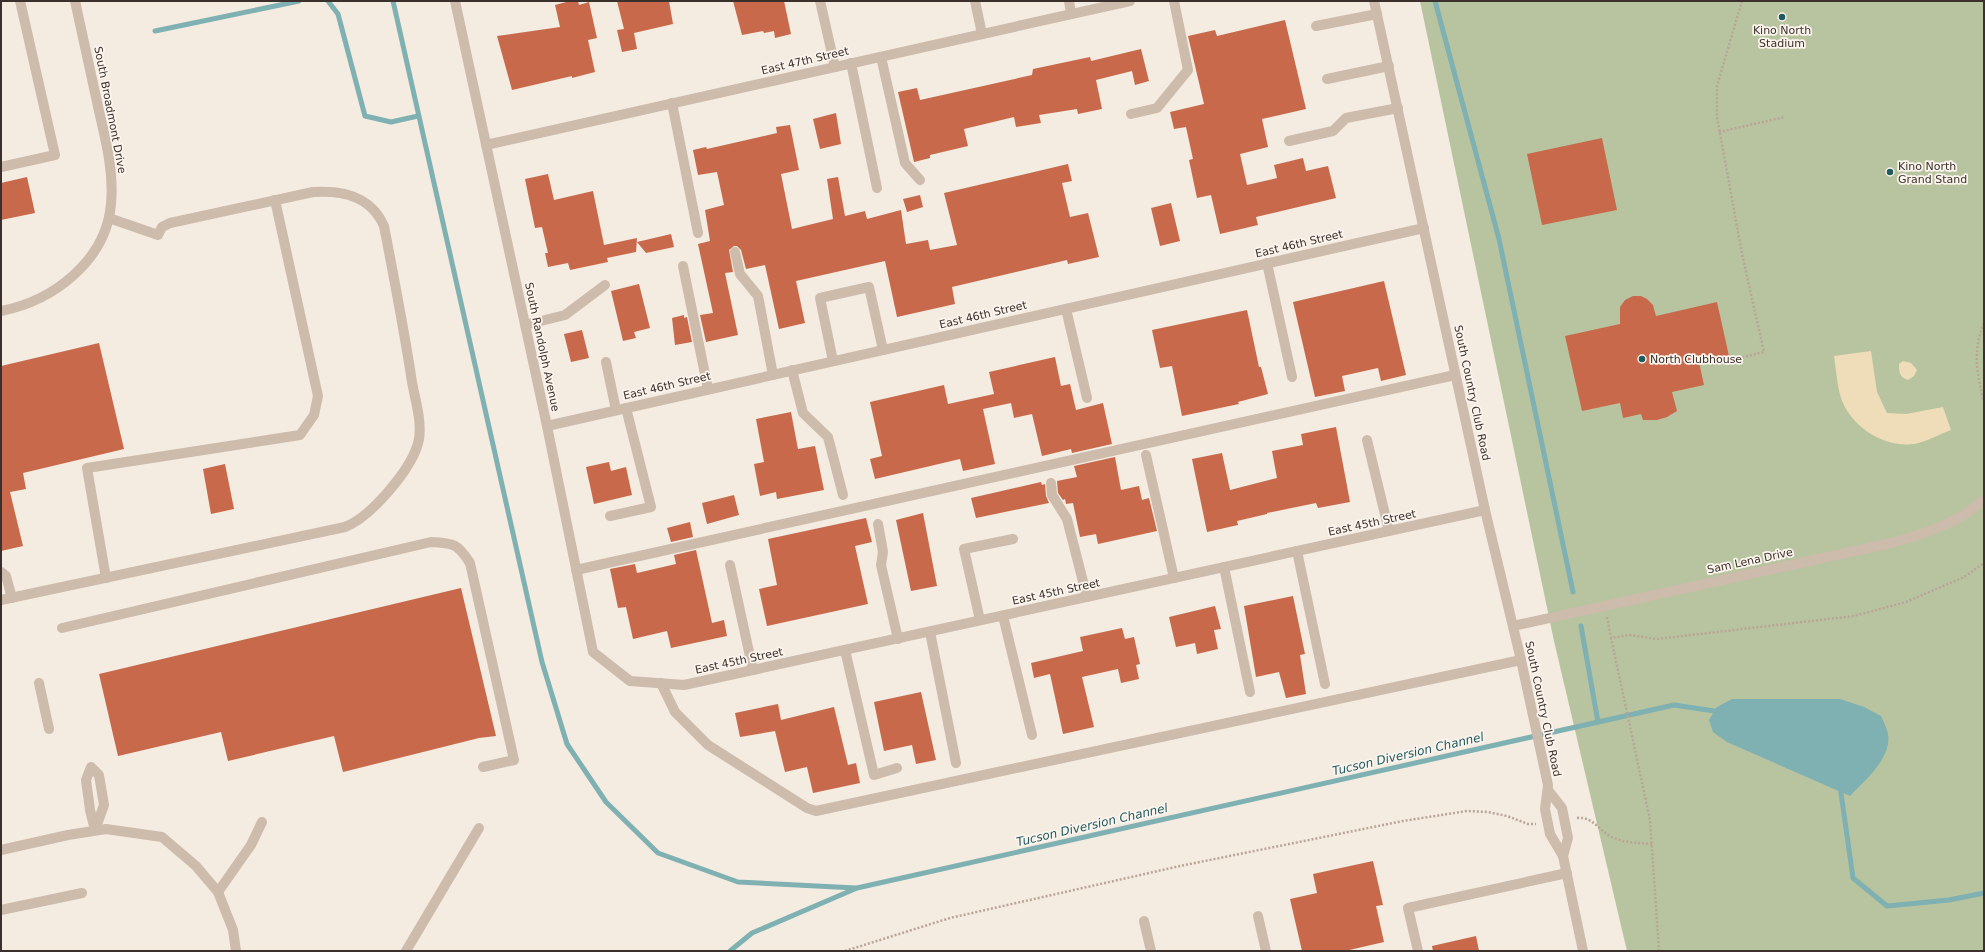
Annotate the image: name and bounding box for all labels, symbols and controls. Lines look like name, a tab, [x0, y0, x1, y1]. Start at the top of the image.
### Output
marker: Kino North Stadium	[1777, 12, 1787, 22]
place label: Kino North Stadium	[1753, 24, 1811, 50]
street label: East 47th Street	[760, 44, 851, 77]
street label: South Broadmont Drive	[91, 45, 129, 175]
place label: Kino North Grand Stand	[1898, 160, 1967, 186]
marker: Kino North Grand Stand	[1885, 167, 1895, 177]
street label: East 46th Street	[1254, 227, 1345, 260]
street label: South Randolph Avenue	[522, 281, 562, 413]
street label: East 46th Street	[938, 298, 1029, 331]
street label: South Country Club Road	[1451, 324, 1493, 462]
place label: North Clubhouse	[1650, 353, 1742, 366]
marker: North Clubhouse	[1637, 354, 1647, 364]
street label: East 46th Street	[622, 369, 713, 402]
street label: East 45th Street	[1327, 507, 1418, 539]
street label: Sam Lena Drive	[1706, 546, 1794, 576]
street label: East 45th Street	[1011, 576, 1102, 608]
street label: South Country Club Road	[1522, 640, 1564, 778]
street label: East 45th Street	[694, 645, 785, 677]
water label: Tucson Diversion Channel	[1331, 730, 1486, 778]
water label: Tucson Diversion Channel	[1015, 801, 1170, 849]

